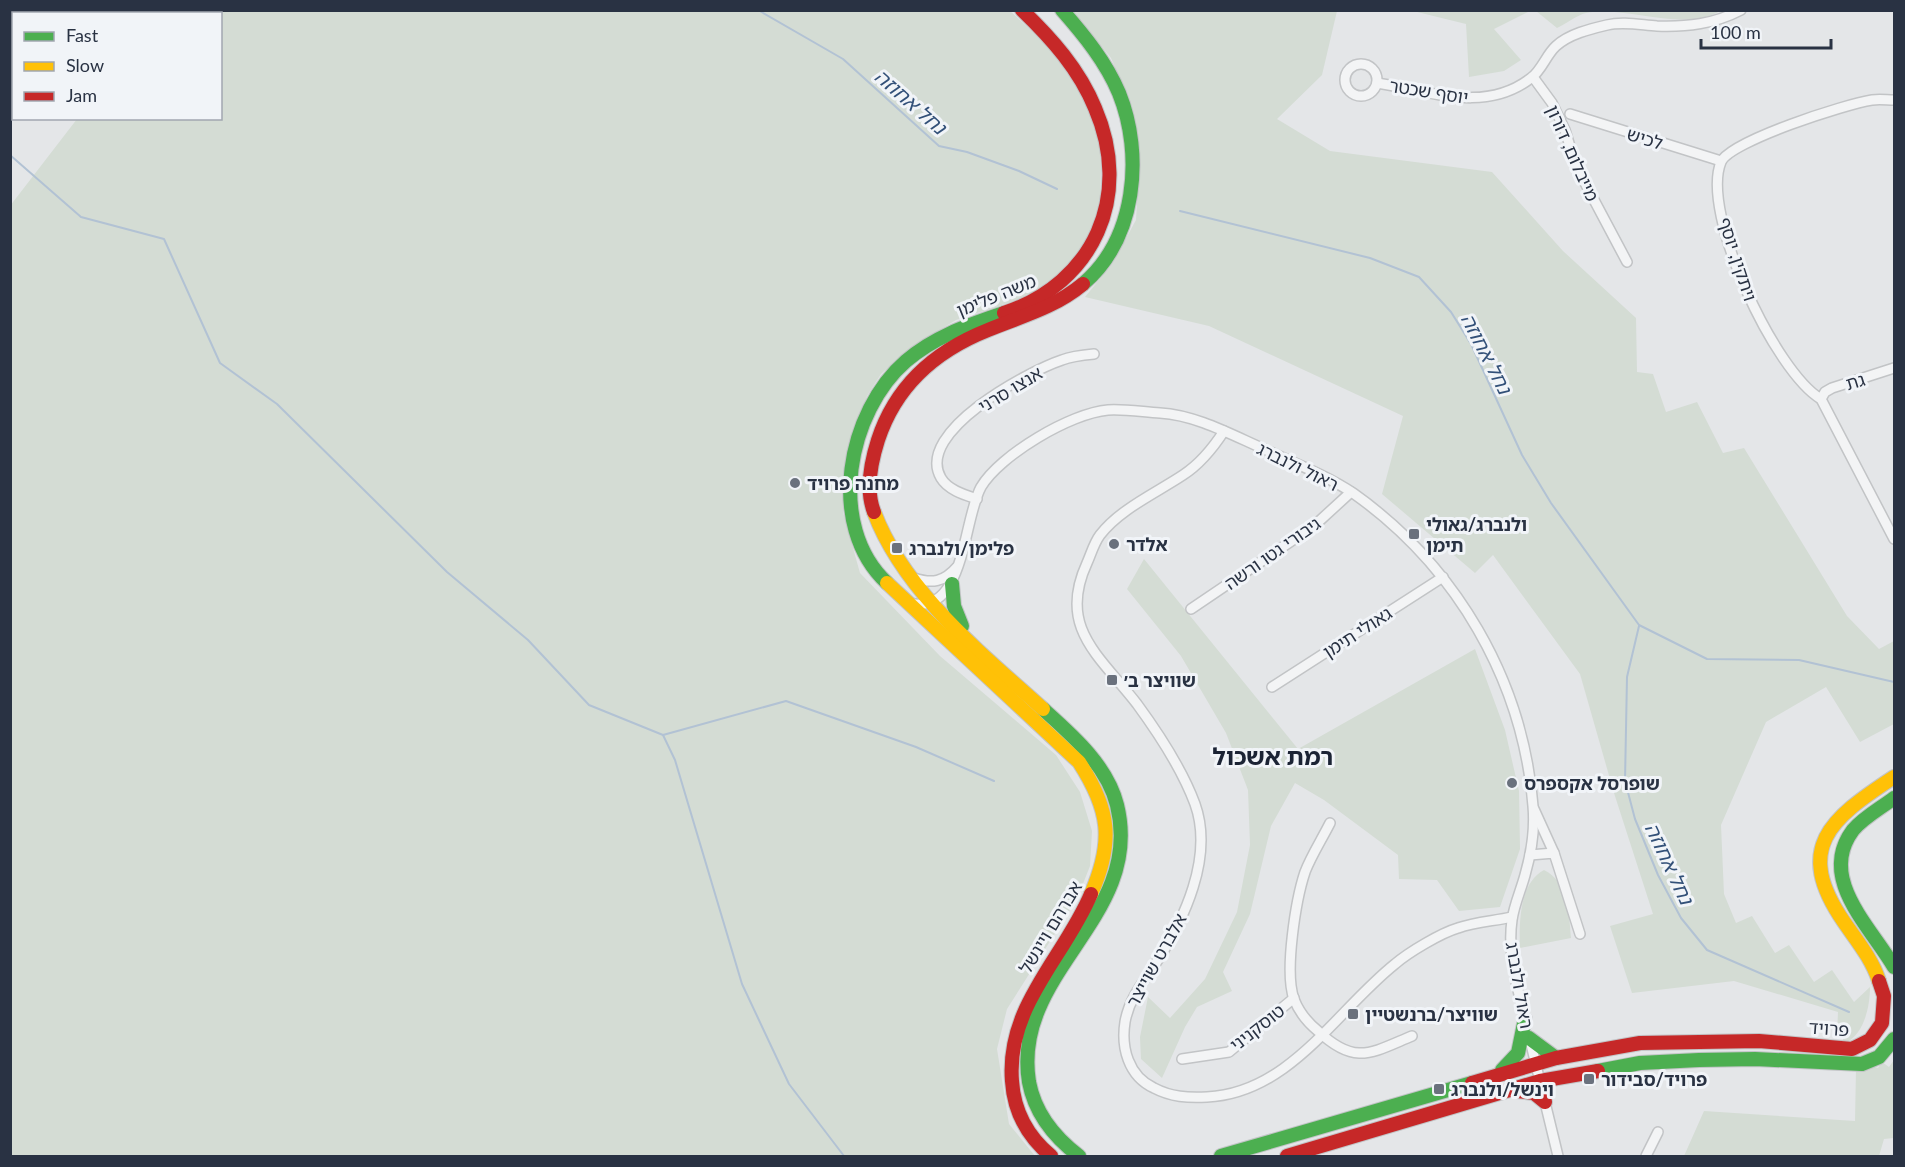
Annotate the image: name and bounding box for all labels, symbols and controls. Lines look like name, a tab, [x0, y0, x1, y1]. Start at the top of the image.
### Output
legend	[12, 12, 222, 120]
scale bar	[1701, 12, 1832, 50]
text: 100 m	[1710, 21, 1761, 43]
text: Fast	[66, 24, 99, 46]
text: Slow	[66, 54, 104, 76]
water label: נחל אחוזה	[870, 63, 953, 140]
street label: יוסף שכטר	[1388, 74, 1470, 108]
text: Jam	[66, 84, 97, 106]
street label: מייבלום, דורון	[1542, 101, 1604, 205]
street label: לכיש	[1624, 122, 1666, 154]
street label: ויתקין, יוסף	[1714, 214, 1762, 304]
street label: משה פלימן	[953, 269, 1039, 321]
water label: נחל אחוזה	[1457, 309, 1518, 398]
street label: אנצו סרני	[974, 361, 1046, 417]
street label: גת	[1843, 368, 1868, 394]
street label: ראול ולנברג	[1254, 437, 1342, 495]
place label: מחנה פרויד	[807, 472, 899, 494]
marker: מחנה פרויד	[788, 476, 802, 490]
street label: גיבורי גטו ורשה	[1220, 512, 1324, 594]
place label: ולנברג/גאולי תימן	[1426, 513, 1527, 556]
marker: ולנברג/גאולי תימן	[1407, 527, 1421, 541]
place label: אלדר	[1126, 533, 1168, 555]
place label: פלימן/ולנברג	[909, 537, 1014, 559]
marker: אלדר	[1107, 537, 1121, 551]
marker: פלימן/ולנברג	[890, 541, 904, 555]
street label: גאולי תימן	[1318, 601, 1396, 662]
place label: שוויצר ב׳	[1124, 669, 1196, 691]
marker: שוויצר ב׳	[1105, 673, 1119, 687]
district label: רמת אשכול	[1213, 741, 1333, 770]
place label: שופרסל אקספרס	[1524, 772, 1660, 794]
marker: שופרסל אקספרס	[1505, 776, 1519, 790]
water label: נחל אחוזה	[1641, 819, 1700, 909]
street label: אברהם ויינשל	[1014, 877, 1086, 977]
street label: אלברט שוייצר	[1121, 909, 1191, 1011]
street label: ראול ולנברג	[1502, 940, 1538, 1030]
street label: טוסקניני	[1225, 999, 1289, 1055]
place label: שוויצר/ברנשטיין	[1365, 1003, 1498, 1025]
marker: שוויצר/ברנשטיין	[1346, 1007, 1360, 1021]
street label: פרויד	[1808, 1016, 1850, 1040]
place label: פרויד/סבידור	[1601, 1068, 1707, 1090]
marker: פרויד/סבידור	[1582, 1072, 1596, 1086]
place label: וינשל/ולנברג	[1451, 1078, 1554, 1100]
marker: וינשל/ולנברג	[1432, 1082, 1446, 1096]

